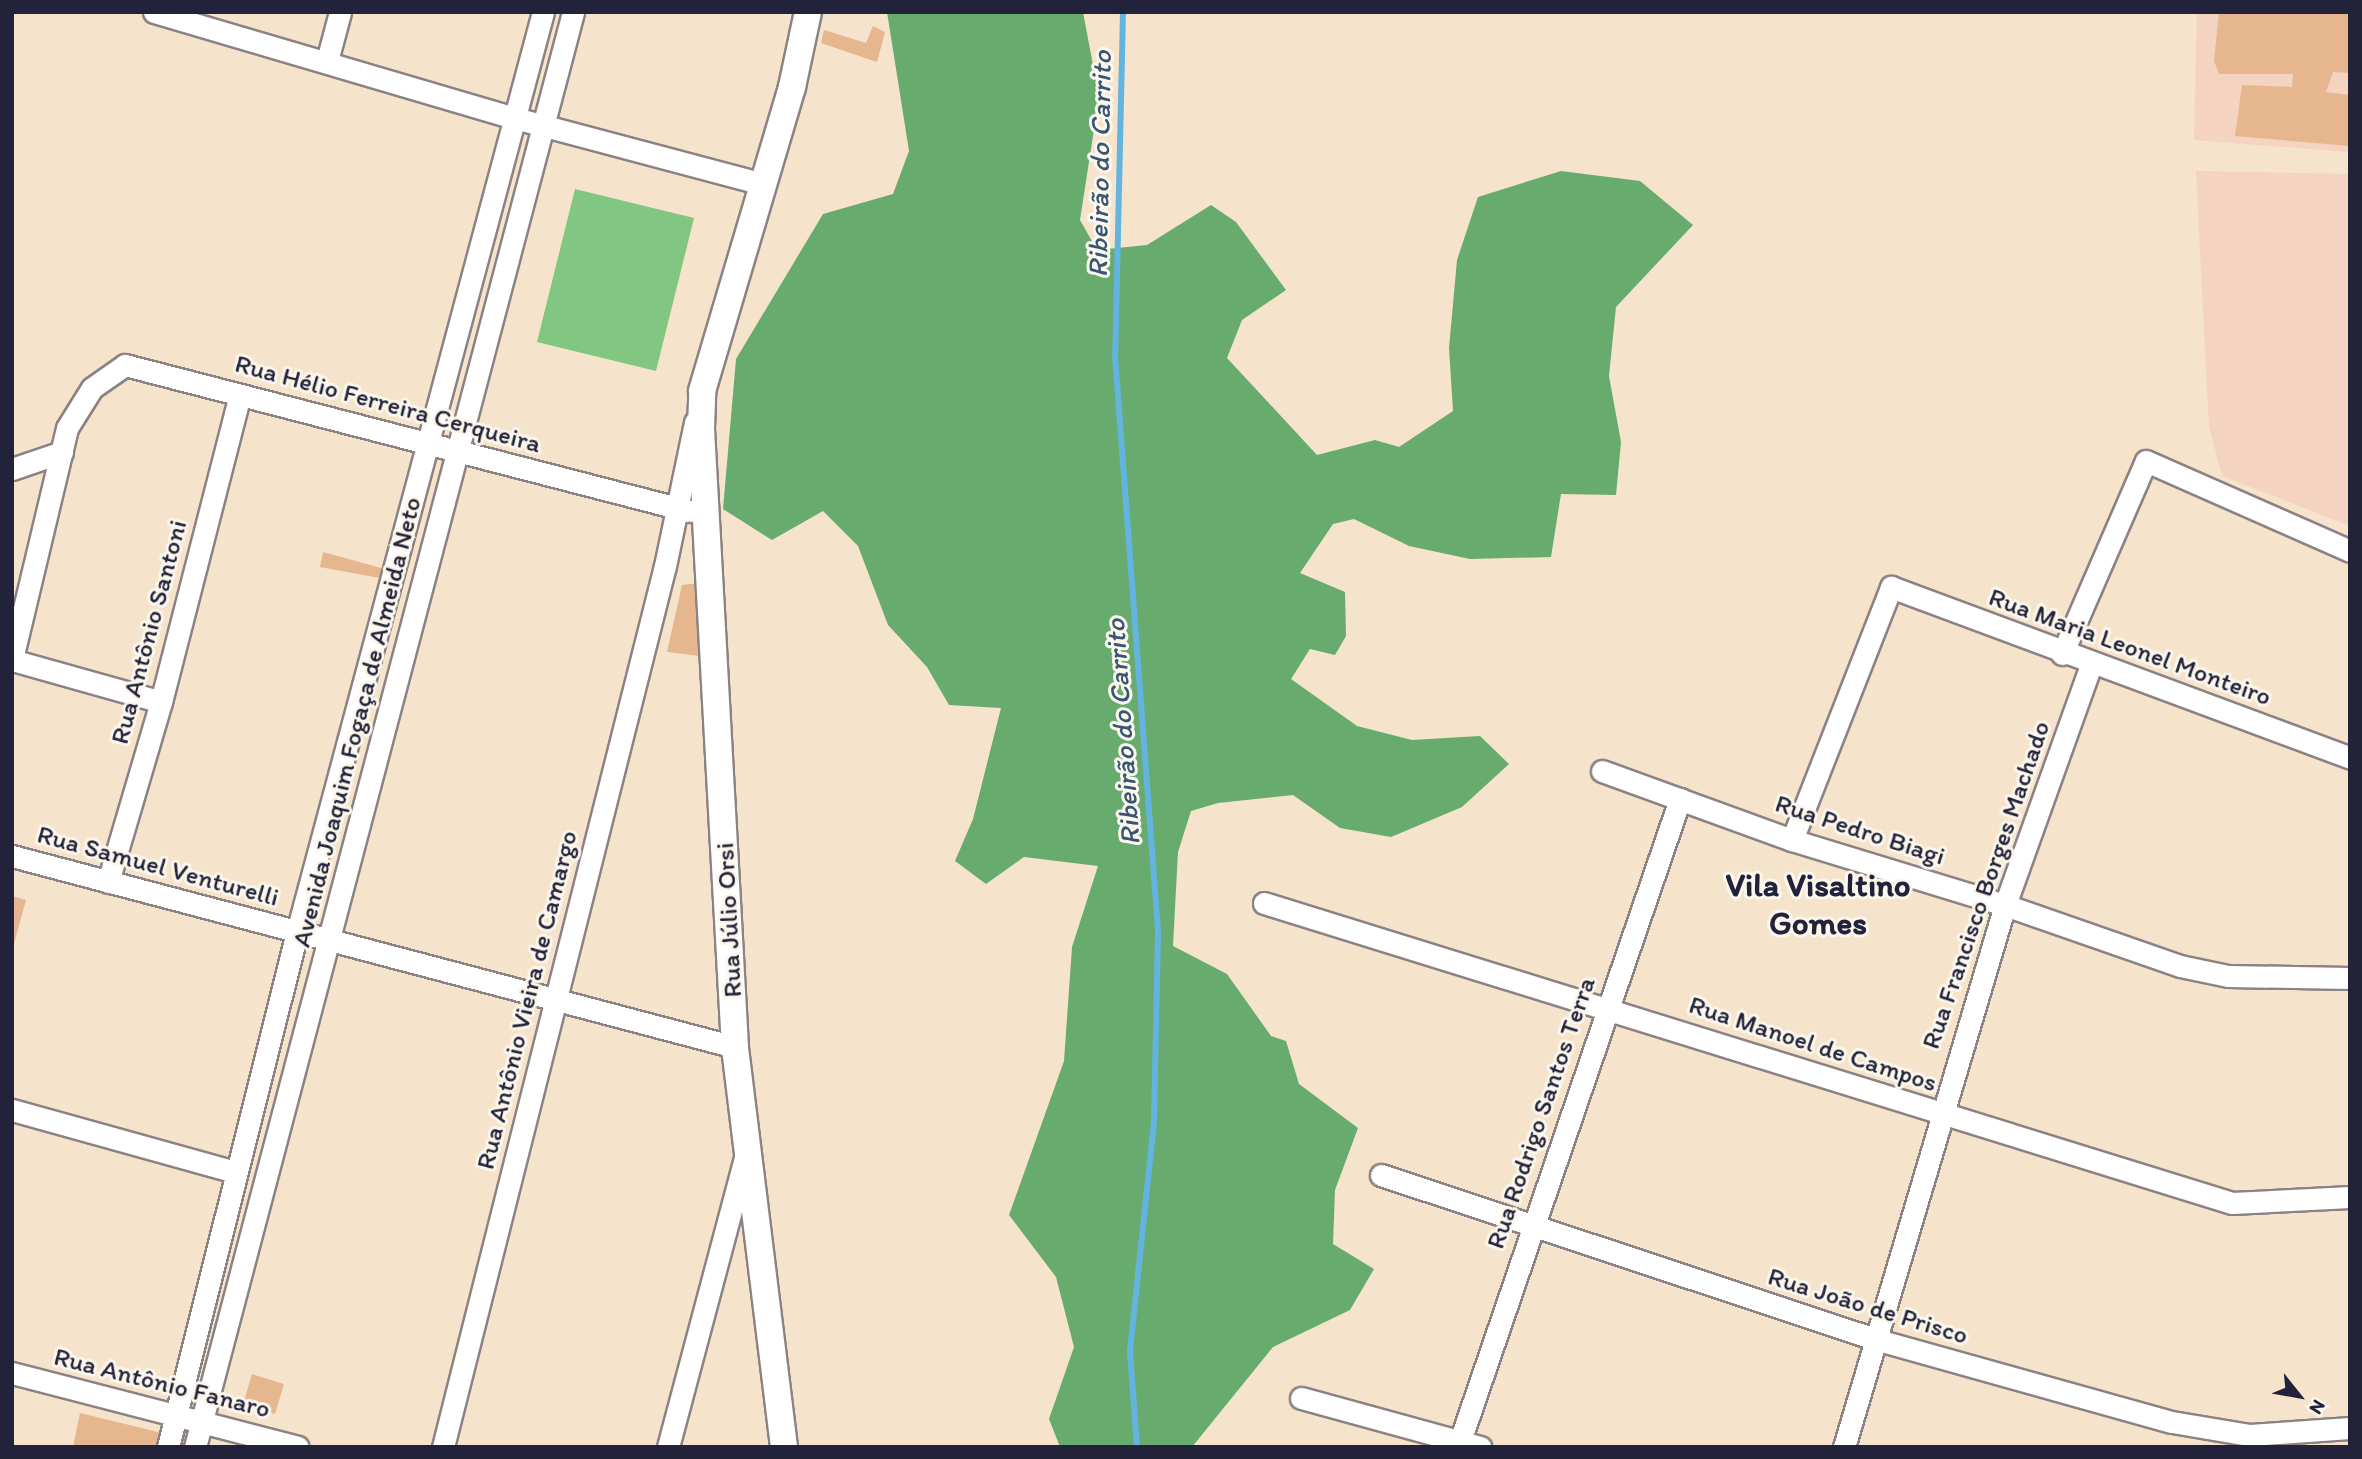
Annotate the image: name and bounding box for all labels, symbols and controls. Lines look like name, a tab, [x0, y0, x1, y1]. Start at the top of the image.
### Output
water label: Ribeirão do Carrito	[1080, 50, 1118, 278]
street label: Rua Hélio Ferreira Cerqueira	[232, 348, 544, 460]
street label: Avenida Joaquim Fogaça de Almeida Neto	[286, 495, 428, 949]
street label: Rua Antônio Santoni	[104, 517, 194, 747]
street label: Rua Maria Leonel Monteiro	[1984, 581, 2276, 713]
water label: Ribeirão do Carrito	[1097, 618, 1147, 846]
street label: Rua Francisco Borges Machado	[1915, 717, 2057, 1053]
street label: Rua Pedro Biagi	[1772, 788, 1948, 872]
street label: Rua Samuel Venturelli	[34, 819, 282, 913]
street label: Rua Antônio Vieira de Camargo	[470, 827, 584, 1173]
street label: Rua Júlio Orsi	[709, 841, 749, 999]
district label: Vila Visaltino Gomes	[1725, 865, 1911, 943]
street label: Rua Rodrigo Santos Terra	[1480, 975, 1602, 1251]
street label: Rua Manoel de Campos	[1685, 989, 1941, 1099]
street label: Rua João de Prisco	[1764, 1261, 1972, 1351]
street label: Rua Antônio Fanaro	[51, 1341, 273, 1425]
north arrow	[2264, 1361, 2334, 1431]
text: N	[2304, 1396, 2331, 1418]

